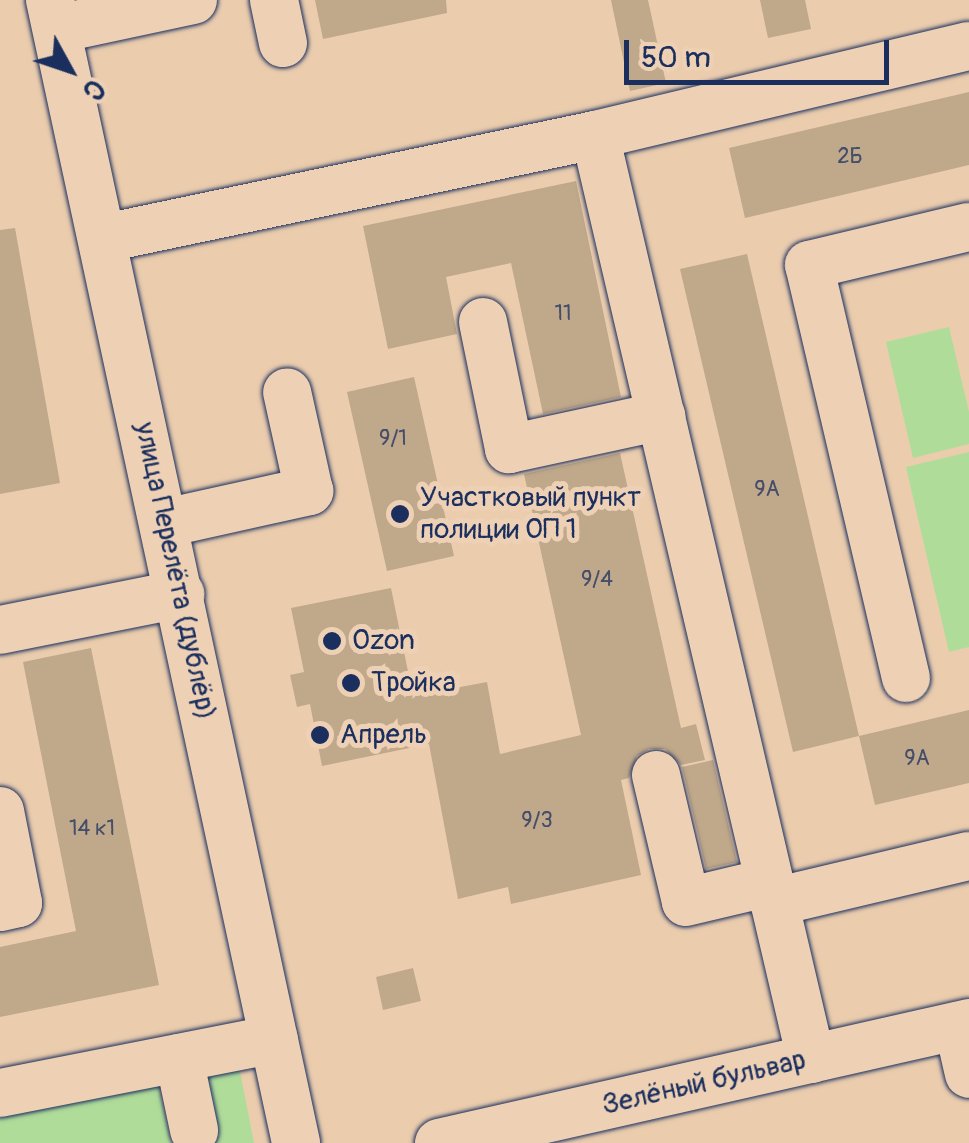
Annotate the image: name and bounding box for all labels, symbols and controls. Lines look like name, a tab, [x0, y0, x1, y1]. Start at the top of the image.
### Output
north arrow	[20, 20, 120, 120]
scale bar	[629, 20, 894, 82]
text: 50 m	[641, 39, 711, 76]
text: С	[74, 72, 112, 107]
house number: 2Б	[837, 144, 863, 170]
house number: 11	[554, 301, 572, 327]
street label: улица Перелёта (дублёр)	[127, 419, 223, 723]
house number: 9/1	[379, 426, 407, 452]
house number: 9А	[754, 477, 780, 503]
place label: Участковый пункт полиции ОП 1	[420, 481, 641, 547]
marker: Участковый пункт полиции ОП 1	[389, 503, 411, 525]
house number: 9/4	[581, 567, 613, 593]
place label: Ozon	[352, 624, 415, 658]
marker: Ozon	[321, 630, 343, 652]
place label: Тройка	[371, 666, 456, 700]
marker: Тройка	[340, 672, 362, 694]
place label: Апрель	[340, 718, 427, 752]
marker: Апрель	[309, 724, 331, 746]
house number: 9А	[904, 746, 930, 772]
house number: 9/3	[521, 808, 553, 834]
house number: 14 к1	[69, 816, 115, 842]
street label: Зелёный бульвар	[599, 1043, 809, 1123]

